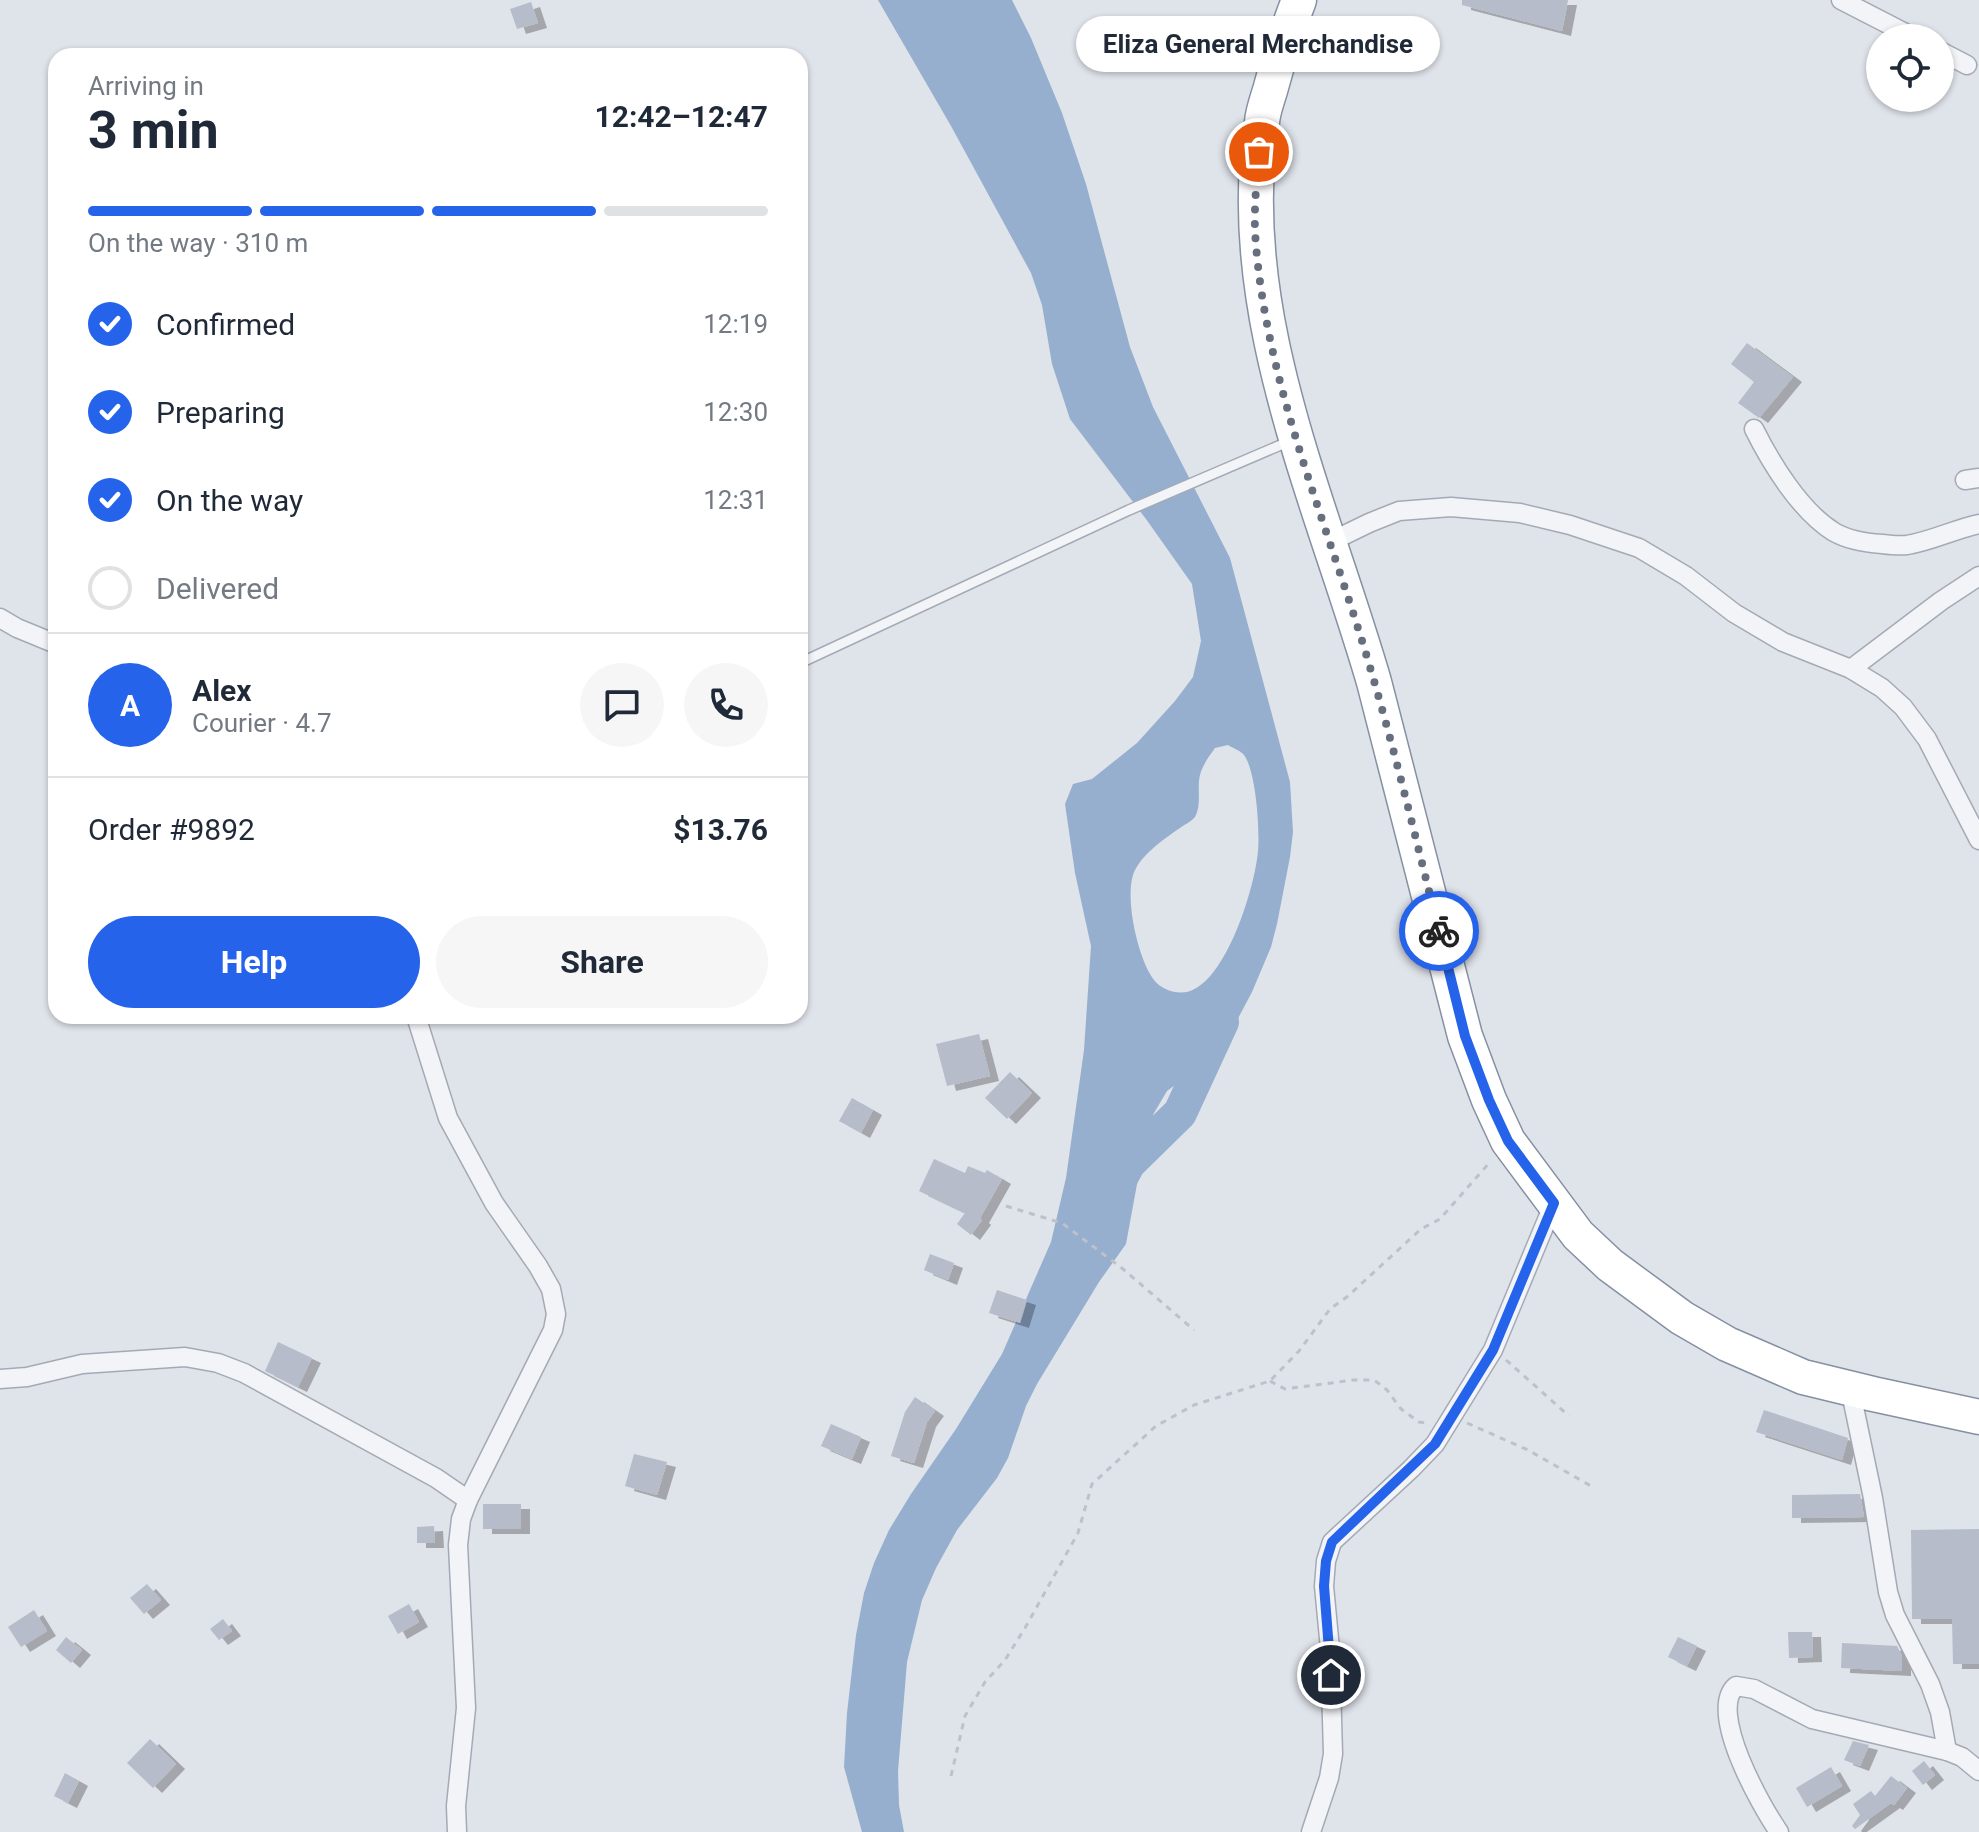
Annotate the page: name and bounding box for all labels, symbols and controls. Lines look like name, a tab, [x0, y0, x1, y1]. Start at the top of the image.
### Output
callout: Eliza General Merchandise	[1077, 16, 1441, 72]
map controls	[1866, 24, 1954, 112]
button: locate	[1866, 24, 1954, 112]
text: Eliza General Merchandise	[1103, 29, 1413, 59]
text: Arriving in	[88, 71, 204, 101]
text: 12:42–12:47	[594, 99, 768, 134]
text: 3 min	[88, 100, 219, 161]
pin	[1225, 118, 1293, 186]
icon: bag	[1237, 130, 1281, 174]
text: On the way · 310 m	[88, 228, 308, 258]
icon: check	[88, 302, 132, 346]
text: Confirmed	[156, 307, 295, 342]
text: 12:19	[703, 309, 768, 339]
icon: check	[88, 390, 132, 434]
text: Preparing	[156, 395, 285, 430]
text: 12:30	[703, 397, 768, 427]
icon: check	[88, 478, 132, 522]
text: On the way	[156, 483, 303, 518]
text: 12:31	[703, 485, 768, 515]
text: Delivered	[156, 571, 279, 606]
button: chat	[580, 663, 664, 747]
button: phone	[684, 663, 768, 747]
text: Alex	[192, 673, 252, 708]
text: A	[120, 688, 140, 723]
text: Courier · 4.7	[192, 708, 332, 738]
text: Order #9892	[88, 812, 255, 847]
text: $13.76	[673, 812, 768, 847]
courier	[1399, 891, 1479, 971]
icon: bike	[1417, 909, 1461, 953]
button: Help	[88, 916, 420, 1008]
button: Share	[436, 916, 768, 1008]
pin	[1297, 1641, 1365, 1709]
icon: home	[1309, 1653, 1353, 1697]

